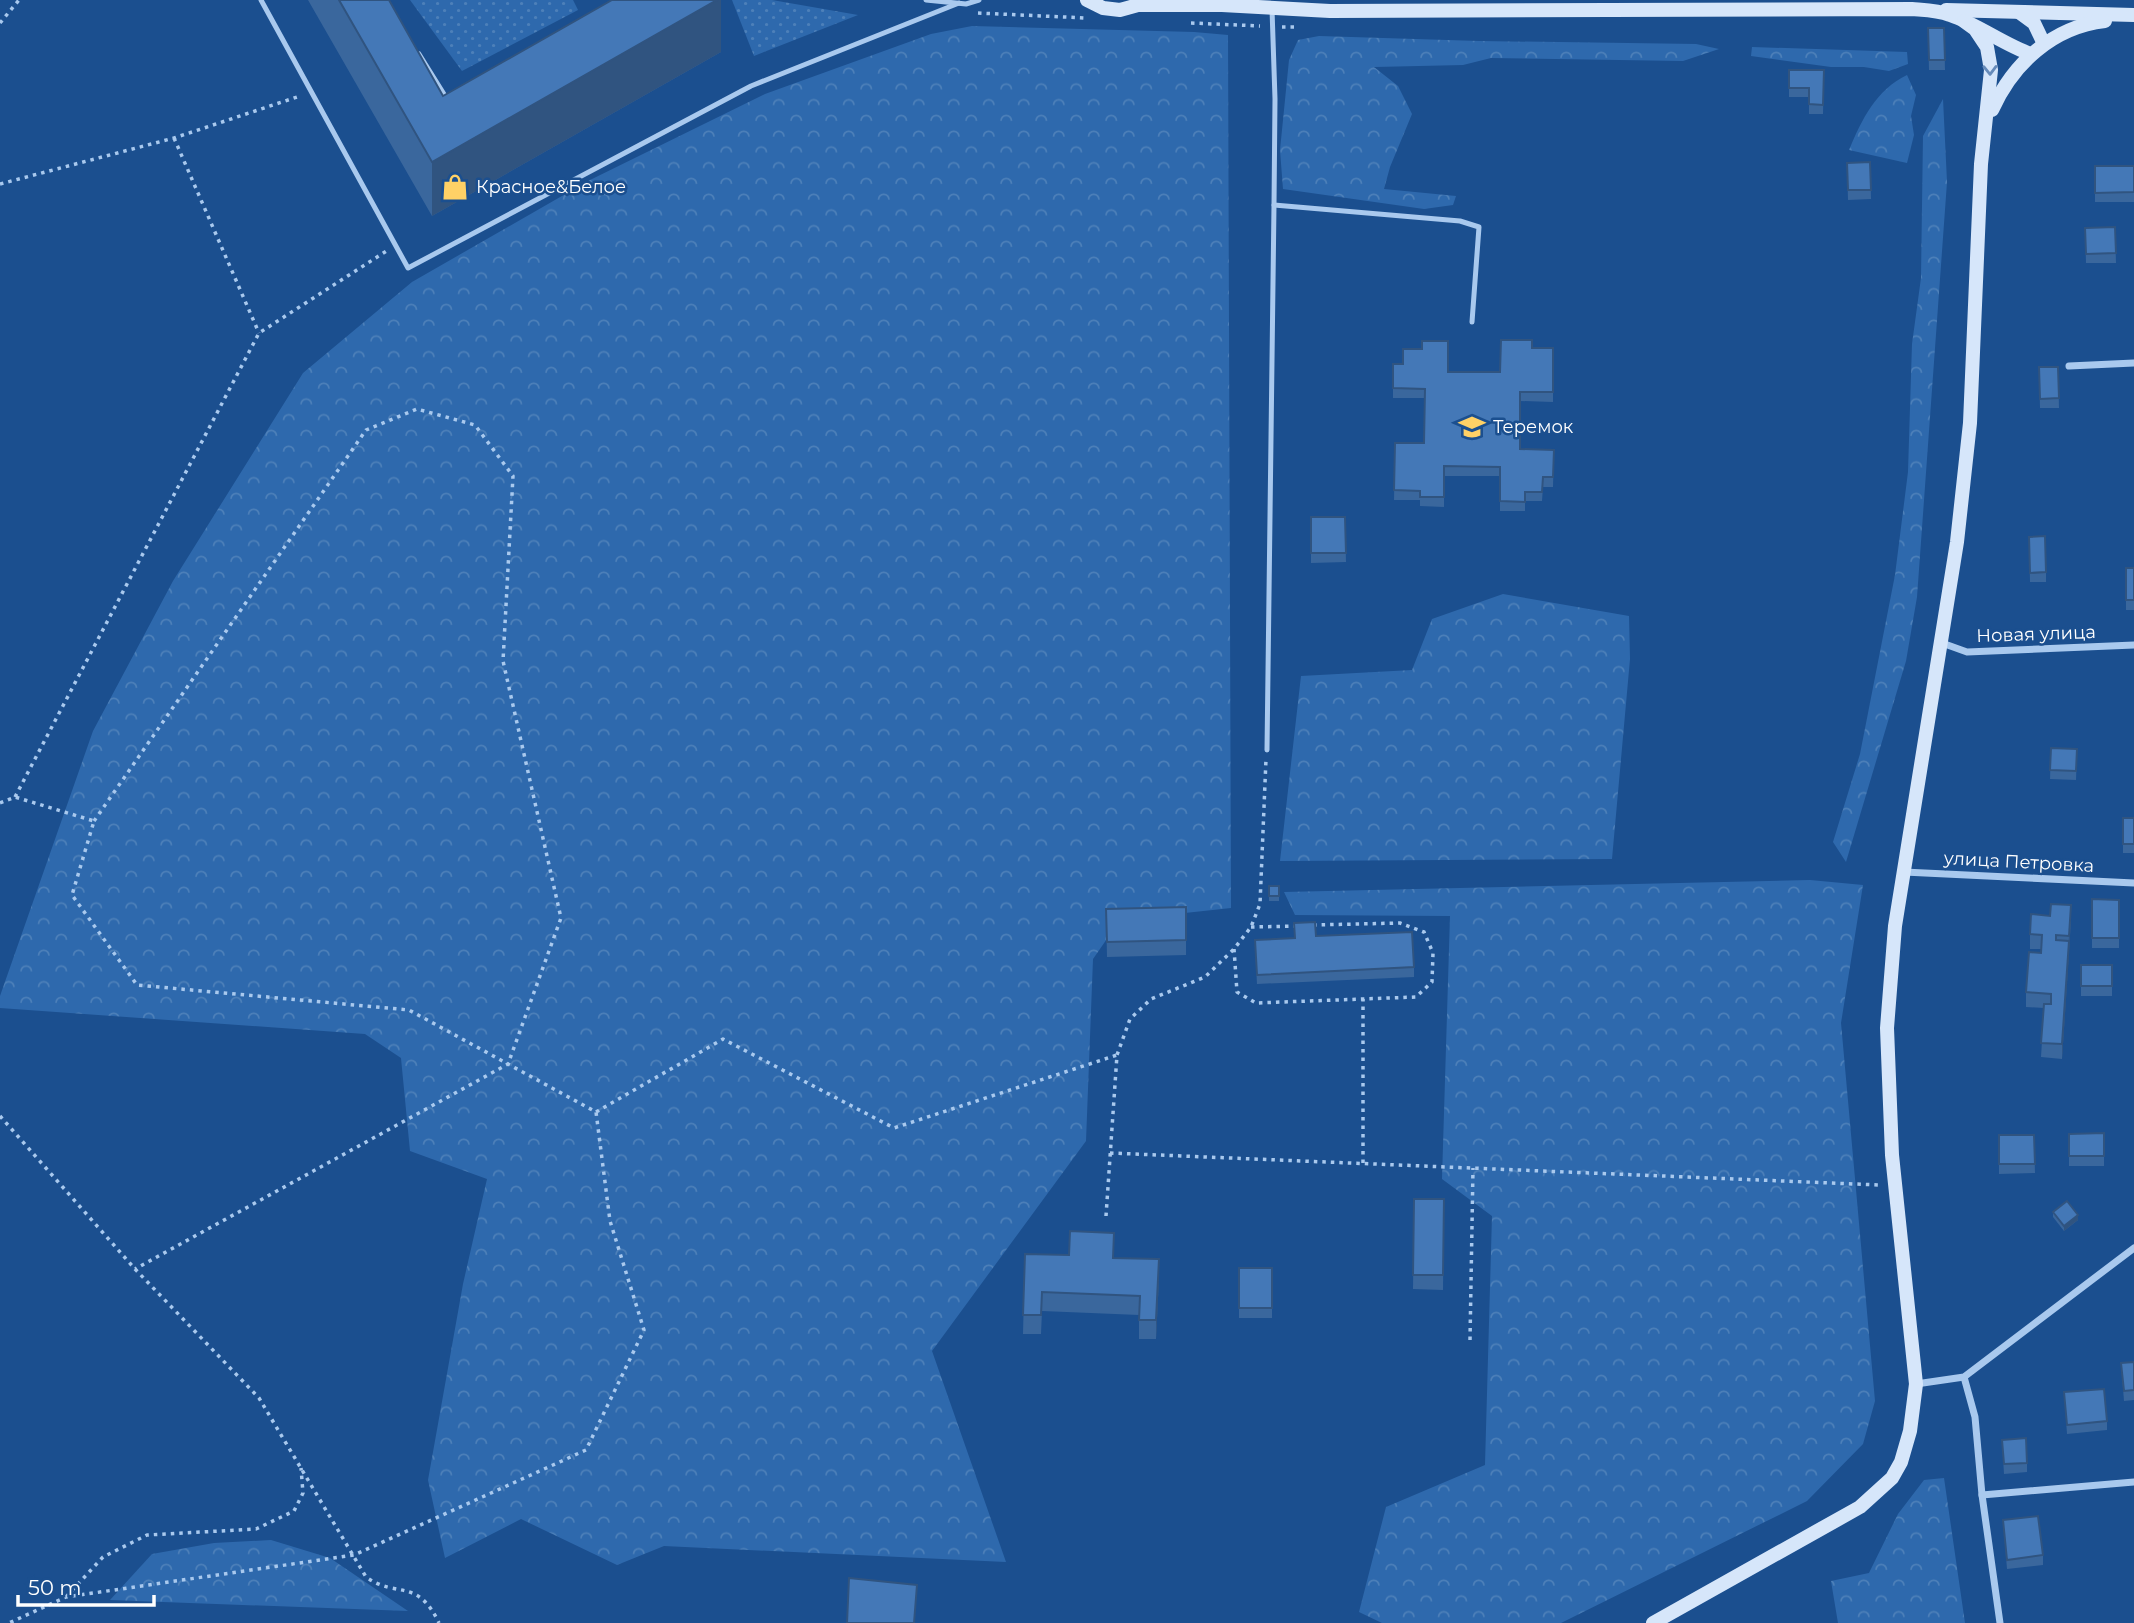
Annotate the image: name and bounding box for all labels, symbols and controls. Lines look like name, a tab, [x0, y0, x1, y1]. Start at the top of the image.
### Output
one-way arrow	[1982, 65, 1998, 76]
shop icon: Красное&Белое	[440, 172, 470, 202]
place label: Красное&Белое	[476, 176, 626, 198]
school or university icon: Теремок	[1457, 412, 1487, 442]
place label: Теремок	[1493, 416, 1574, 438]
street label: Новая улица	[1976, 621, 2096, 647]
street label: улица Петровка	[1942, 847, 2095, 877]
scale bar	[18, 1564, 154, 1608]
text: 50 m	[28, 1575, 82, 1600]

